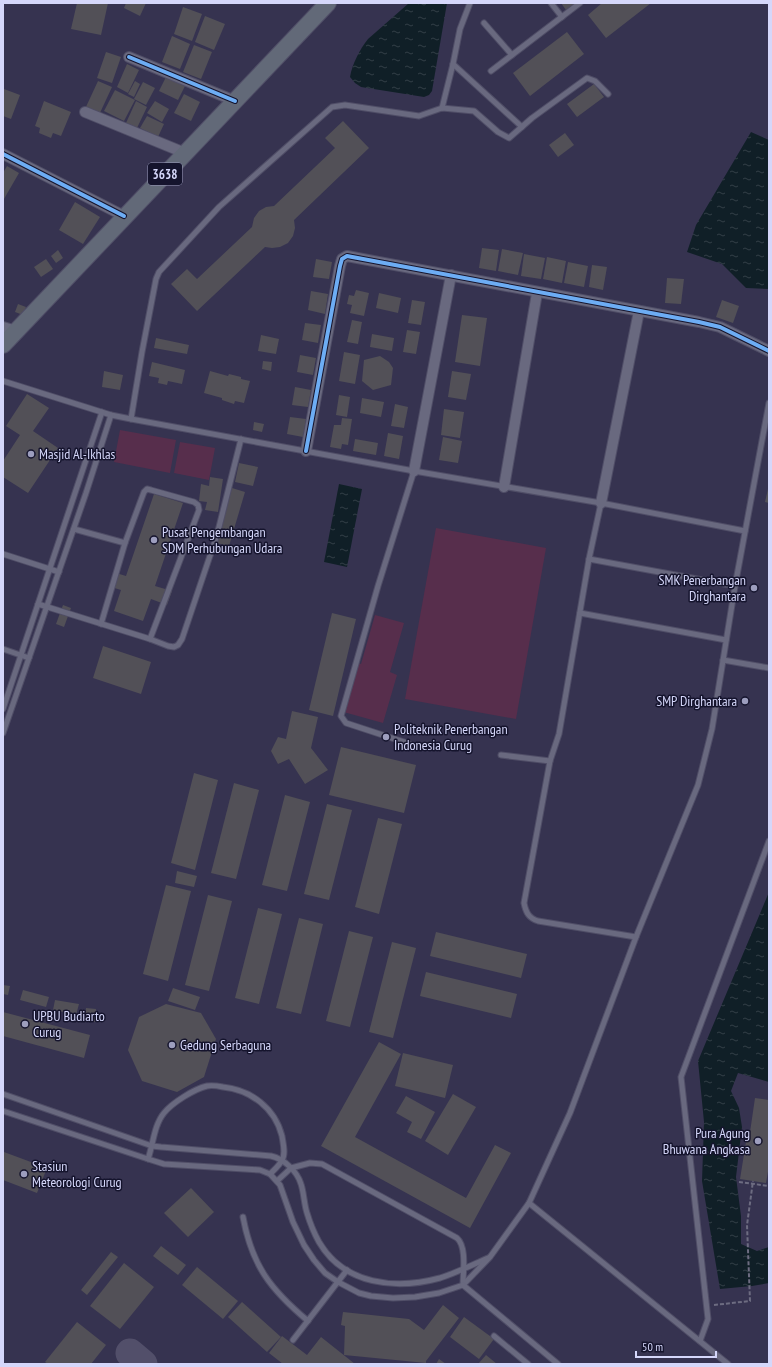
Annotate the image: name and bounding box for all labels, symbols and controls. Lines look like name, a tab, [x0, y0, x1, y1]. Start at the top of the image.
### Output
road number: 3638	[148, 163, 182, 185]
place label: Masjid Al-Ikhlas	[39, 445, 116, 463]
marker: Masjid Al-Ikhlas	[26, 449, 36, 459]
place label: Pusat Pengembangan SDM Perhubungan Udara	[162, 523, 282, 557]
marker: Pusat Pengembangan SDM Perhubungan Udara	[149, 535, 159, 545]
place label: SMK Penerbangan Dirghantara	[658, 571, 746, 605]
marker: SMK Penerbangan Dirghantara	[749, 583, 759, 593]
place label: SMP Dirghantara	[656, 692, 737, 710]
marker: SMP Dirghantara	[740, 696, 750, 706]
place label: Politeknik Penerbangan Indonesia Curug	[394, 720, 508, 754]
marker: Politeknik Penerbangan Indonesia Curug	[381, 732, 391, 742]
place label: UPBU Budiarto Curug	[33, 1007, 105, 1041]
marker: UPBU Budiarto Curug	[20, 1019, 30, 1029]
place label: Gedung Serbaguna	[180, 1036, 271, 1054]
marker: Gedung Serbaguna	[167, 1040, 177, 1050]
place label: Pura Agung Bhuwana Angkasa	[663, 1124, 750, 1158]
marker: Pura Agung Bhuwana Angkasa	[753, 1136, 763, 1146]
place label: Stasiun Meteorologi Curug	[32, 1157, 122, 1191]
marker: Stasiun Meteorologi Curug	[19, 1169, 29, 1179]
scale bar	[636, 1333, 716, 1359]
text: 50 m	[642, 1339, 663, 1354]

